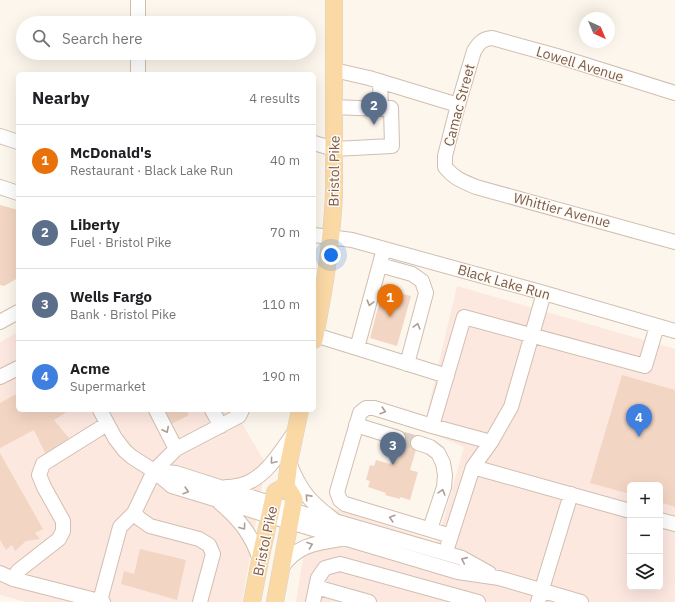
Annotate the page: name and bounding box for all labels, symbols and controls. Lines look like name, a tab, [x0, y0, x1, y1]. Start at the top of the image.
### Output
north arrow	[579, 12, 615, 48]
search box	[16, 16, 316, 60]
icon: search	[30, 27, 52, 49]
text: Search here	[62, 29, 142, 48]
street label: Lowell Avenue	[534, 42, 626, 86]
street label: Camac Street	[439, 62, 479, 148]
text: Nearby	[32, 87, 90, 109]
text: 4 results	[249, 90, 300, 107]
pin: 2	[361, 92, 387, 125]
street label: Bristol Pike	[324, 135, 344, 207]
text: McDonald's	[70, 143, 152, 162]
text: 1	[41, 152, 49, 169]
text: 40 m	[270, 152, 300, 169]
text: Restaurant · Black Lake Run	[70, 162, 233, 179]
street label: Whittier Avenue	[511, 188, 613, 232]
text: Liberty	[70, 215, 120, 234]
text: 2	[41, 224, 49, 241]
text: 70 m	[270, 224, 300, 241]
text: Fuel · Bristol Pike	[70, 234, 171, 251]
your location	[321, 245, 341, 265]
street label: Black Lake Run	[456, 260, 552, 304]
pin: 1	[377, 284, 403, 317]
text: Wells Fargo	[70, 287, 152, 306]
text: 3	[41, 296, 49, 313]
text: 110 m	[262, 296, 300, 313]
one-way arrow	[366, 299, 375, 306]
text: Bank · Bristol Pike	[70, 306, 176, 323]
one-way arrow	[412, 323, 421, 330]
text: Acme	[70, 359, 110, 378]
text: 4	[41, 368, 49, 385]
text: 190 m	[262, 368, 300, 385]
text: Supermarket	[70, 378, 146, 395]
pin: 4	[626, 404, 652, 437]
one-way arrow	[379, 406, 386, 415]
one-way arrow	[161, 425, 169, 433]
pin: 3	[380, 432, 406, 465]
one-way arrow	[271, 456, 278, 464]
map controls	[627, 482, 663, 590]
button: +	[627, 482, 663, 518]
one-way arrow	[183, 486, 190, 495]
one-way arrow	[437, 489, 446, 496]
one-way arrow	[306, 494, 313, 502]
street label: Bristol Pike	[249, 504, 281, 578]
one-way arrow	[389, 514, 396, 523]
button: −	[627, 518, 663, 554]
one-way arrow	[238, 522, 245, 529]
one-way arrow	[306, 542, 313, 550]
button: layers	[627, 554, 663, 590]
one-way arrow	[461, 557, 468, 565]

